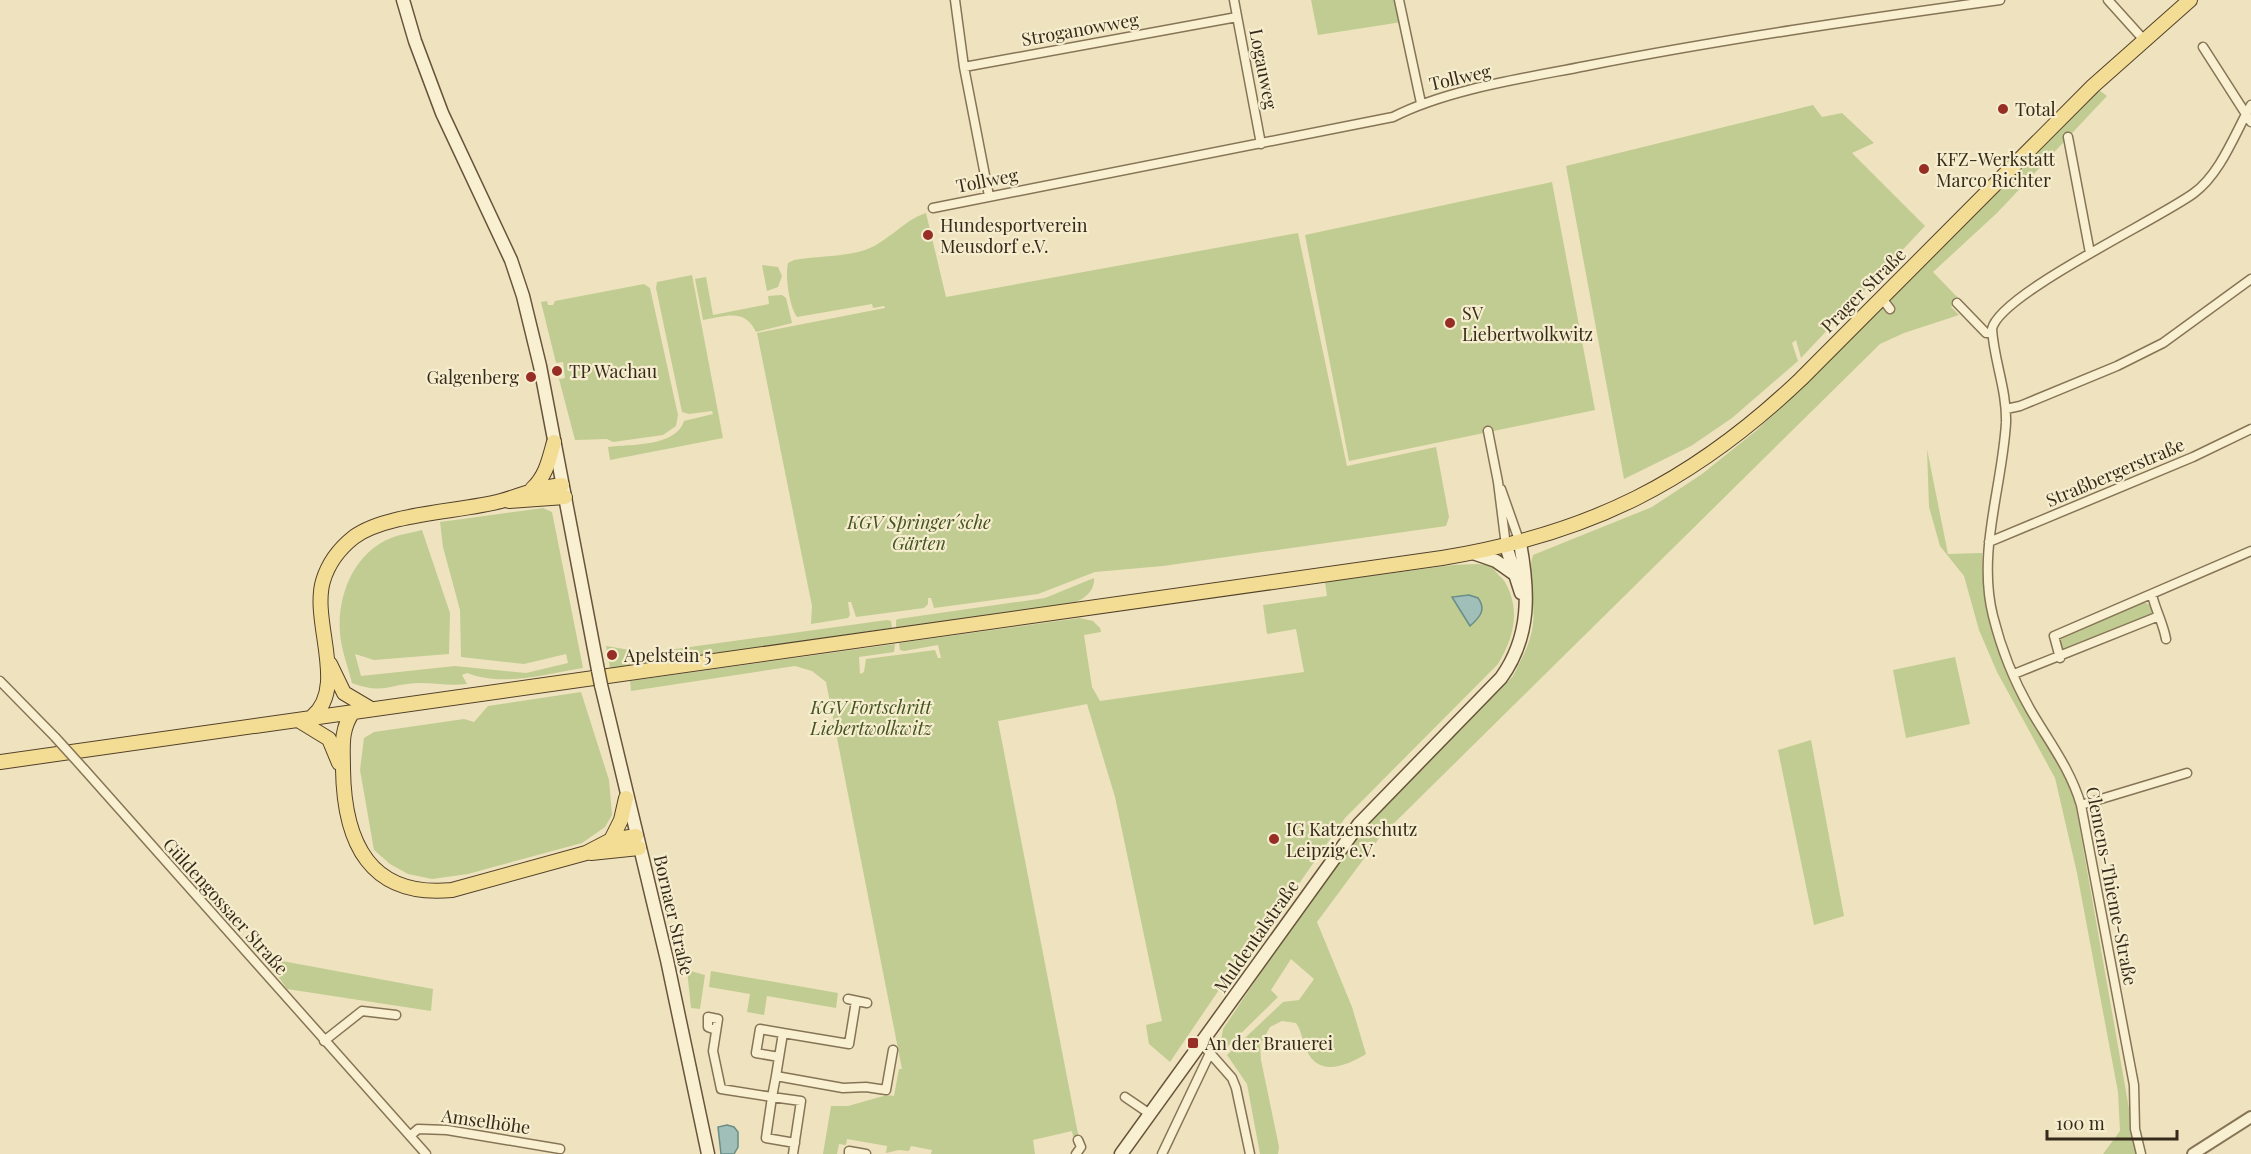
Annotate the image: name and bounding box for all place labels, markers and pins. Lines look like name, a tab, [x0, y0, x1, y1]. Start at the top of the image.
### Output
place label: Total	[2015, 97, 2056, 121]
marker: Total	[1996, 102, 2010, 116]
place label: KFZ-Werkstatt Marco Richter	[1936, 147, 2055, 192]
marker: KFZ-Werkstatt Marco Richter	[1917, 162, 1931, 176]
place label: Hundesportverein Meusdorf e.V.	[940, 213, 1088, 258]
marker: Hundesportverein Meusdorf e.V.	[921, 228, 935, 242]
place label: SV Liebertwolkwitz	[1462, 301, 1593, 346]
marker: SV Liebertwolkwitz	[1443, 316, 1457, 330]
place label: TP Wachau	[569, 359, 658, 383]
marker: TP Wachau	[550, 364, 564, 378]
place label: Galgenberg	[426, 365, 519, 389]
marker: Galgenberg	[524, 370, 538, 384]
place label: Apelstein 5	[623, 643, 712, 667]
marker: Apelstein 5	[605, 648, 619, 662]
place label: IG Katzenschutz Leipzig e.V.	[1286, 817, 1417, 862]
marker: IG Katzenschutz Leipzig e.V.	[1267, 832, 1281, 846]
place label: An der Brauerei	[1204, 1031, 1333, 1055]
marker: An der Brauerei	[1186, 1036, 1200, 1050]

